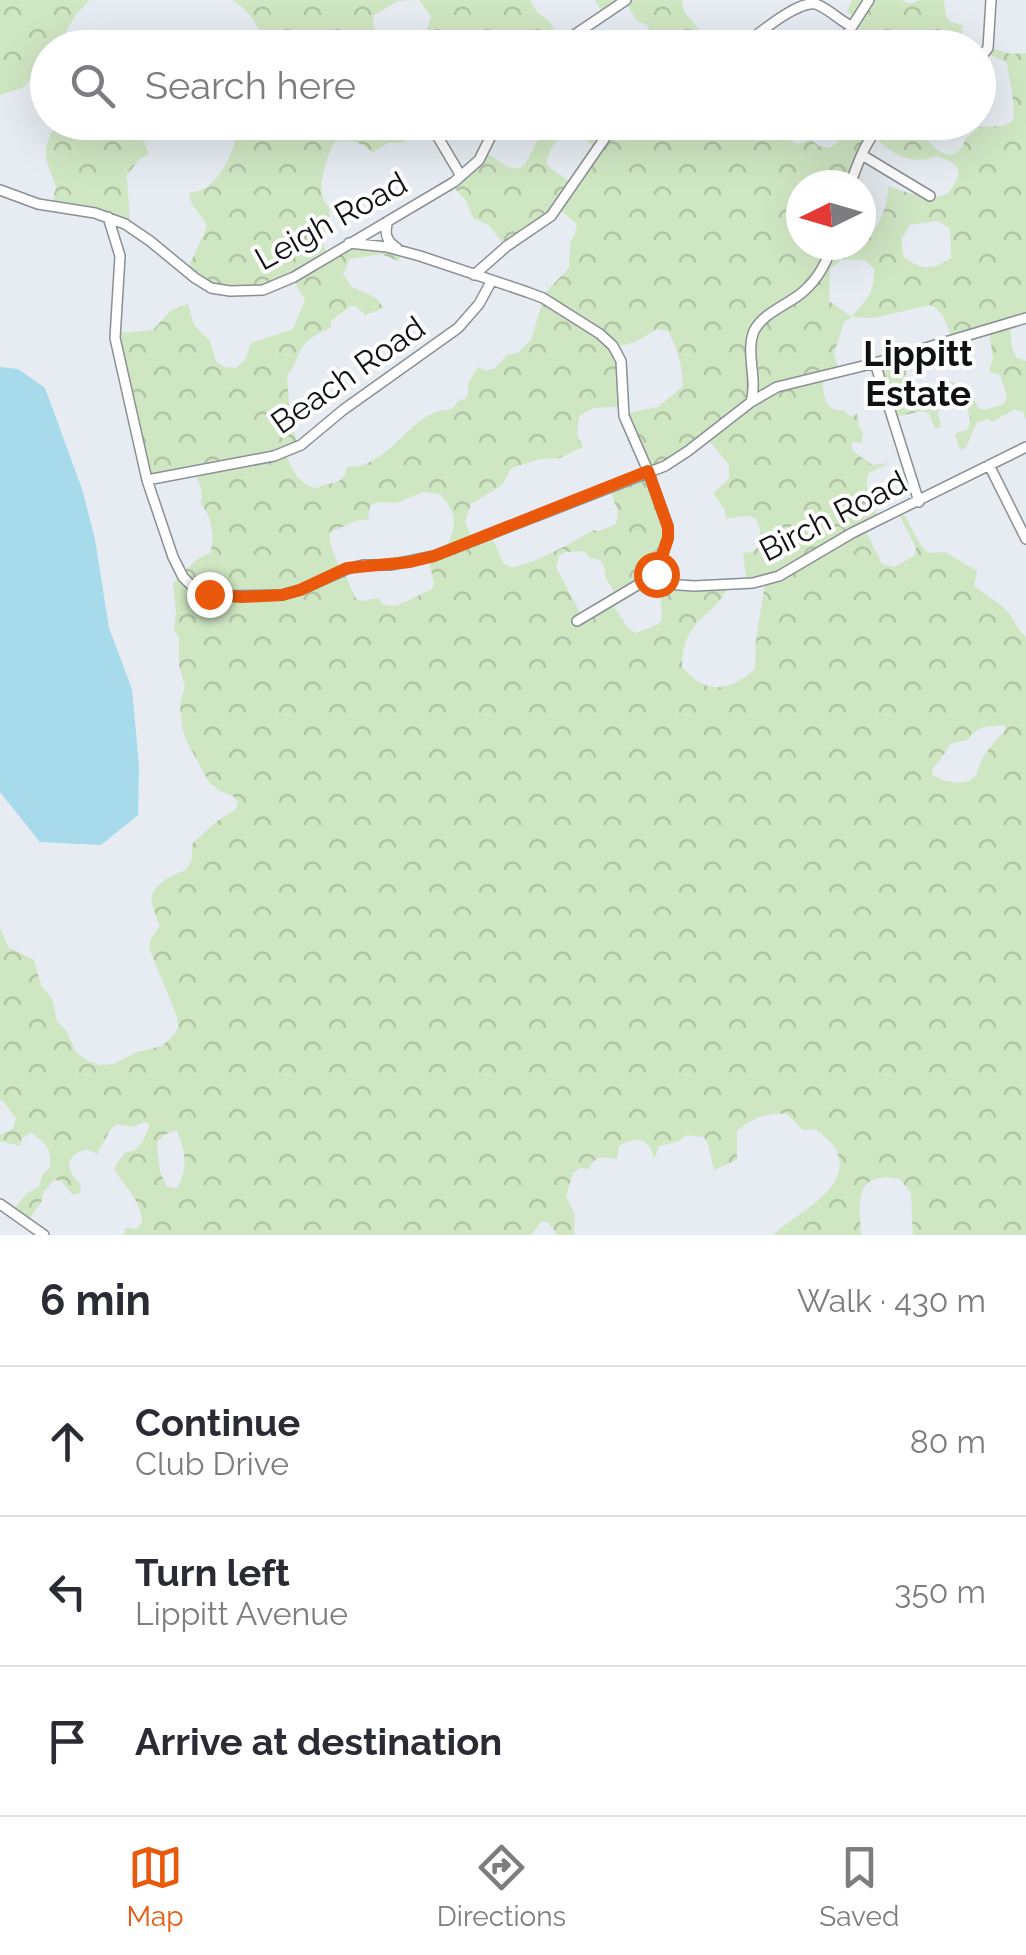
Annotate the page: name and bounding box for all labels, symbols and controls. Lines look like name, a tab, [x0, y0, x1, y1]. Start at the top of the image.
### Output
search box	[30, 30, 996, 140]
icon: search	[65, 58, 120, 113]
text: Search here	[145, 63, 356, 108]
street label: Leigh Road	[249, 164, 413, 277]
north arrow	[786, 170, 876, 260]
street label: Beach Road	[264, 308, 432, 441]
district label: Lippitt Estate	[863, 333, 973, 414]
street label: Birch Road	[753, 463, 913, 568]
route start	[634, 552, 680, 598]
route end	[187, 572, 233, 618]
text: 6 min	[40, 1276, 151, 1325]
text: Walk · 430 m	[797, 1282, 986, 1319]
text: Continue	[135, 1400, 300, 1445]
icon: ahead	[40, 1414, 95, 1469]
text: 80 m	[910, 1423, 986, 1460]
text: Club Drive	[135, 1445, 289, 1482]
text: Turn left	[135, 1550, 290, 1595]
icon: left	[40, 1564, 95, 1619]
text: 350 m	[894, 1573, 986, 1610]
text: Lippitt Avenue	[135, 1595, 348, 1632]
icon: arrive	[40, 1714, 95, 1769]
text: Arrive at destination	[135, 1719, 502, 1764]
tab: Map	[127, 1840, 184, 1933]
tab: Directions	[437, 1840, 566, 1933]
tab: Saved	[819, 1840, 899, 1933]

